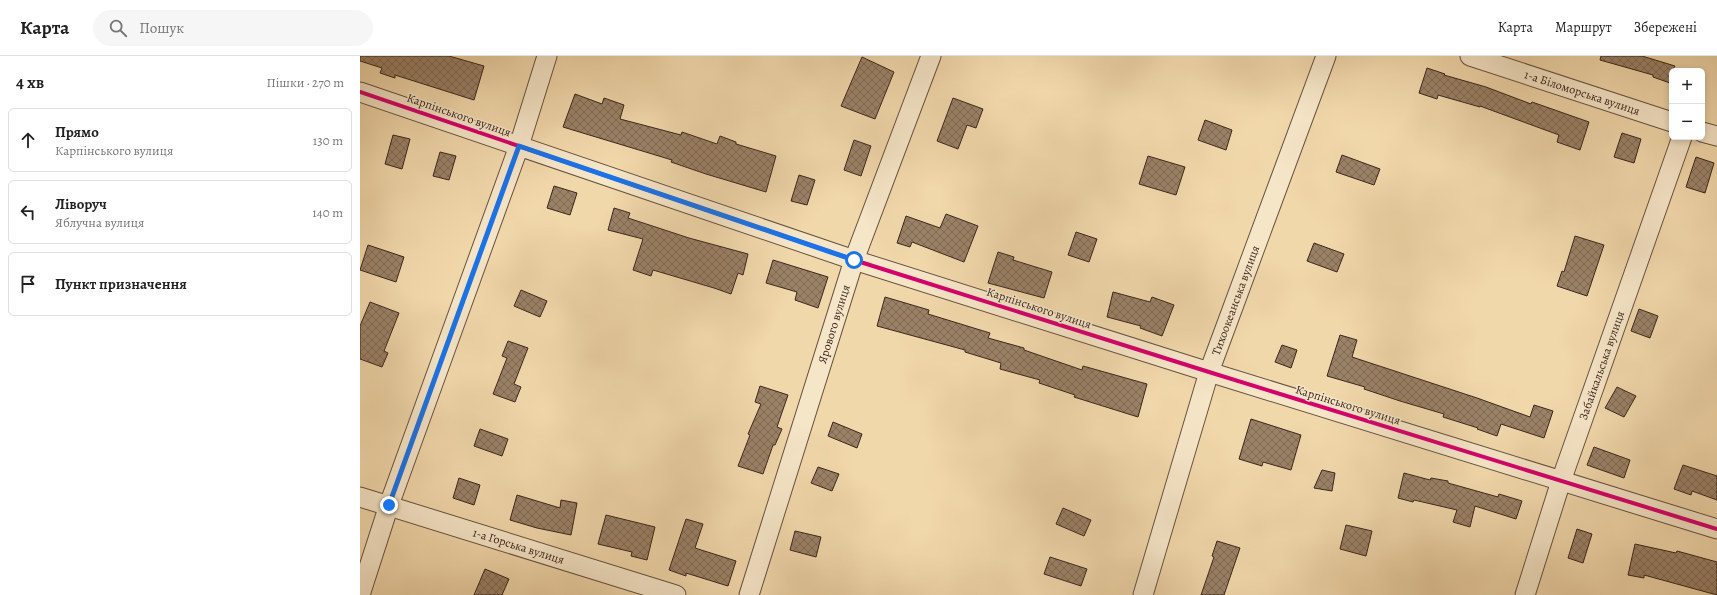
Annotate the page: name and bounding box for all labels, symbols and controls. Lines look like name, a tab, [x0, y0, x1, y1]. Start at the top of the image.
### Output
search box	[93, 10, 373, 46]
text: Карта	[20, 15, 69, 41]
icon: search	[107, 17, 129, 39]
text: Пошук	[139, 18, 184, 38]
text: Карта	[1498, 18, 1533, 37]
text: Маршрут	[1555, 18, 1612, 37]
text: Збережені	[1634, 18, 1697, 37]
street label: 1-а Біломорська вулиця	[1522, 66, 1642, 119]
map controls	[1669, 68, 1705, 140]
button: +	[1669, 68, 1705, 104]
text: 4 хв	[16, 71, 44, 94]
text: Пішки · 270 m	[267, 74, 344, 91]
street label: Карпінського вулиця	[405, 90, 513, 140]
button: −	[1669, 104, 1705, 140]
text: Прямо	[55, 122, 99, 142]
icon: ahead	[17, 129, 39, 151]
text: 130 m	[313, 132, 343, 149]
text: Карпінського вулиця	[55, 142, 173, 159]
text: Ліворуч	[55, 194, 107, 214]
icon: left	[17, 201, 39, 223]
text: 140 m	[312, 204, 343, 221]
text: Яблучна вулиця	[55, 214, 144, 231]
street label: Тихоокеанська вулиця	[1208, 243, 1263, 358]
route start	[845, 251, 863, 269]
icon: arrive	[17, 273, 39, 295]
text: Пункт призначення	[55, 274, 187, 294]
street label: Ярового вулиця	[814, 282, 854, 365]
street label: Карпінського вулиця	[985, 284, 1094, 333]
street label: Забайкальська вулиця	[1575, 309, 1628, 422]
street label: Карпінського вулиця	[1293, 381, 1403, 429]
route end	[380, 496, 398, 514]
street label: 1-а Горська вулиця	[471, 524, 567, 568]

